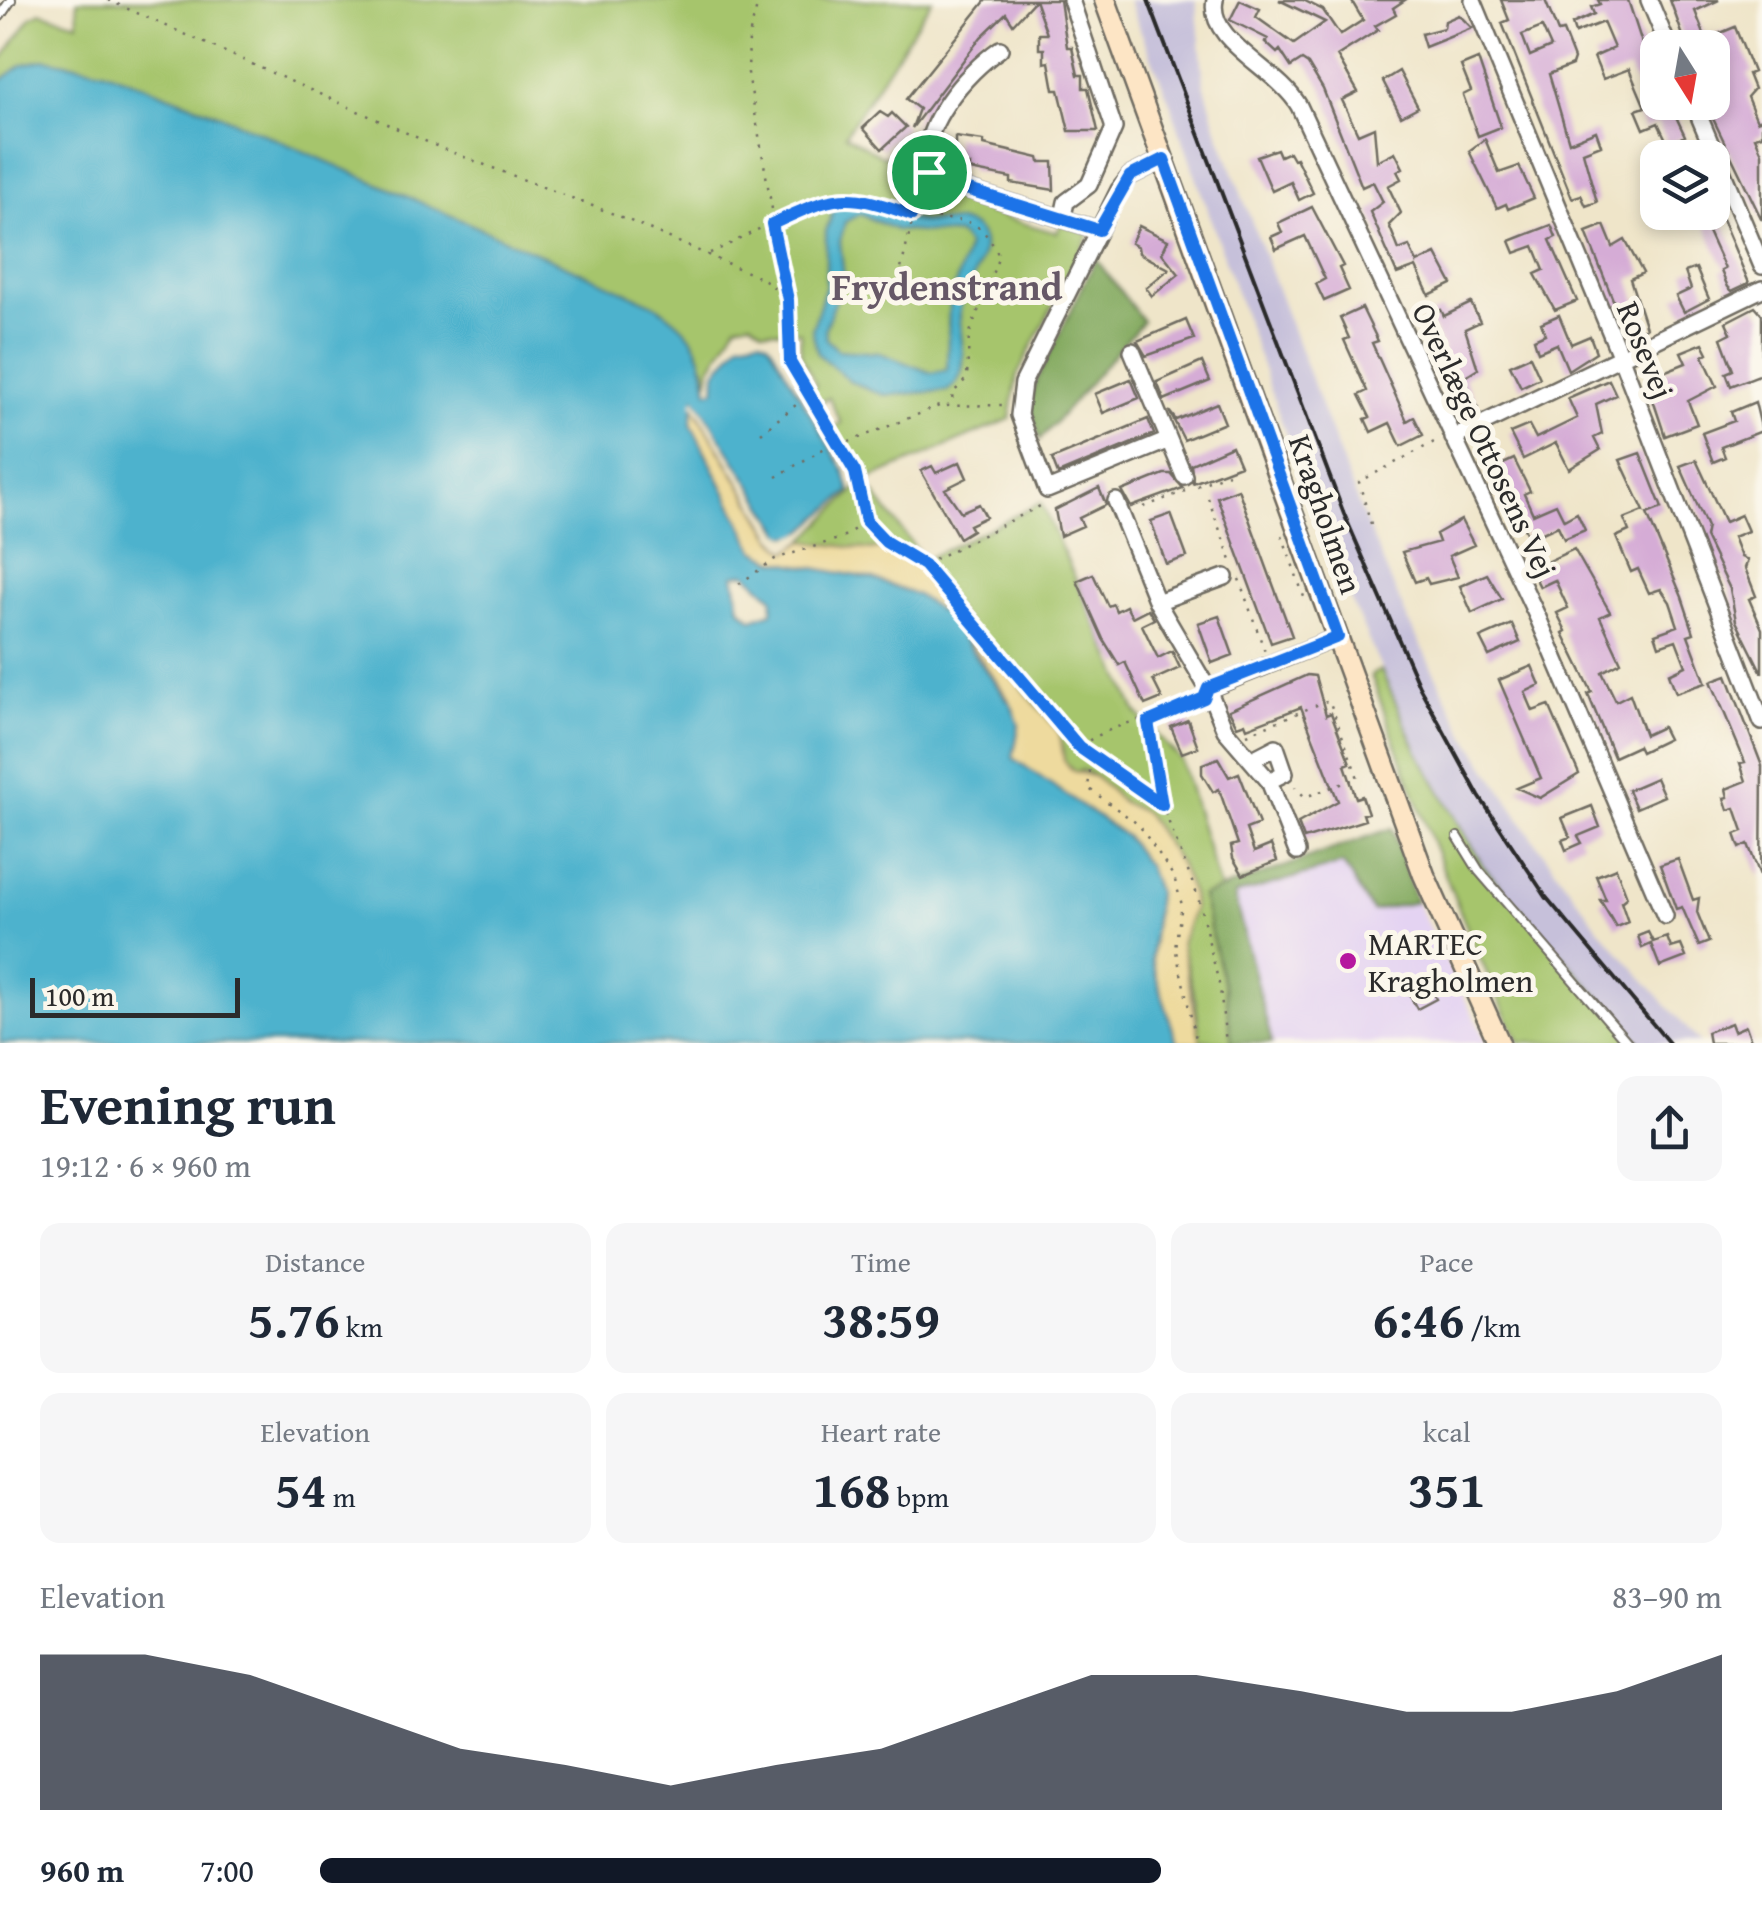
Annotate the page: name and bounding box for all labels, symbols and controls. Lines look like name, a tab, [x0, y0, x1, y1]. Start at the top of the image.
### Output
north arrow	[1640, 30, 1730, 120]
map controls	[1640, 30, 1730, 230]
pin	[887, 130, 972, 215]
button: layers	[1640, 140, 1730, 230]
icon: arrive	[902, 145, 957, 200]
district label: Frydenstrand	[831, 258, 1063, 314]
street label: Rosevej	[1605, 294, 1687, 406]
street label: Overlæge Ottosens Vej	[1401, 295, 1569, 585]
street label: Kragholmen	[1277, 428, 1375, 600]
place label: MARTEC Kragholmen	[1368, 920, 1533, 1004]
marker: MARTEC Kragholmen	[1337, 950, 1359, 972]
scale bar	[30, 973, 240, 1018]
text: 100 m	[45, 975, 114, 1016]
text: Evening run	[40, 1064, 336, 1144]
button: share	[1617, 1076, 1722, 1181]
text: 19:12 · 6 × 960 m	[40, 1142, 251, 1189]
text: Distance	[265, 1241, 366, 1282]
text: Time	[851, 1241, 911, 1282]
text: Pace	[1420, 1241, 1474, 1282]
text: 5.76	[248, 1282, 340, 1355]
text: 38:59	[822, 1282, 940, 1355]
text: 6:46	[1373, 1282, 1464, 1355]
text: km	[340, 1306, 383, 1347]
text: /km	[1464, 1306, 1521, 1347]
text: Elevation	[261, 1411, 370, 1452]
text: Heart rate	[821, 1411, 941, 1452]
text: kcal	[1423, 1411, 1471, 1452]
text: 54	[275, 1452, 327, 1525]
text: 168	[813, 1452, 891, 1525]
text: 351	[1408, 1452, 1486, 1525]
text: m	[327, 1476, 356, 1517]
text: bpm	[891, 1476, 949, 1517]
text: Elevation	[40, 1573, 165, 1620]
text: 83–90 m	[1612, 1573, 1722, 1620]
text: 960 m	[40, 1847, 124, 1894]
text: 7:00	[200, 1847, 254, 1894]

